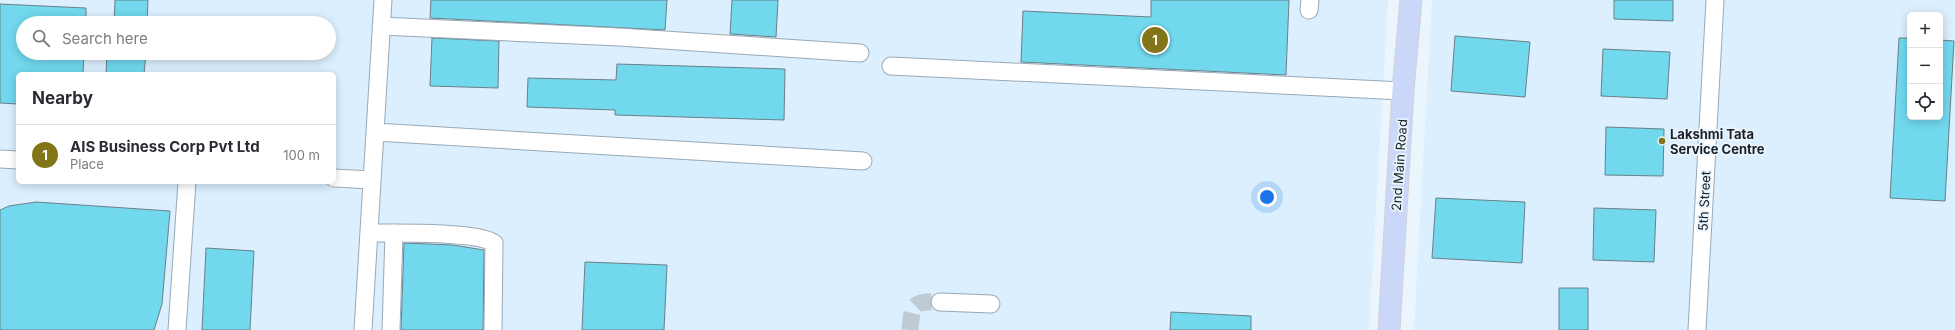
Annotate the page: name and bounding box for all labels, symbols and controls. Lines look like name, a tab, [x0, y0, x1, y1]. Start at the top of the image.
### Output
map controls	[1907, 12, 1943, 120]
button: +	[1907, 12, 1943, 48]
search box	[16, 16, 336, 60]
pin: 1	[1142, 25, 1168, 55]
icon: search	[30, 27, 52, 49]
text: Search here	[62, 29, 148, 48]
button: −	[1907, 48, 1943, 84]
button: locate	[1907, 84, 1943, 120]
text: Nearby	[32, 88, 93, 108]
street label: 2nd Main Road	[1388, 118, 1410, 212]
place label: Lakshmi Tata Service Centre	[1670, 126, 1765, 157]
marker: Lakshmi Tata Service Centre	[1657, 136, 1667, 146]
text: AIS Business Corp Pvt Ltd	[70, 137, 260, 156]
text: 1	[42, 147, 48, 163]
text: 100 m	[283, 147, 320, 163]
text: Place	[70, 156, 104, 172]
street label: 5th Street	[1694, 171, 1714, 231]
your location	[1257, 187, 1277, 207]

